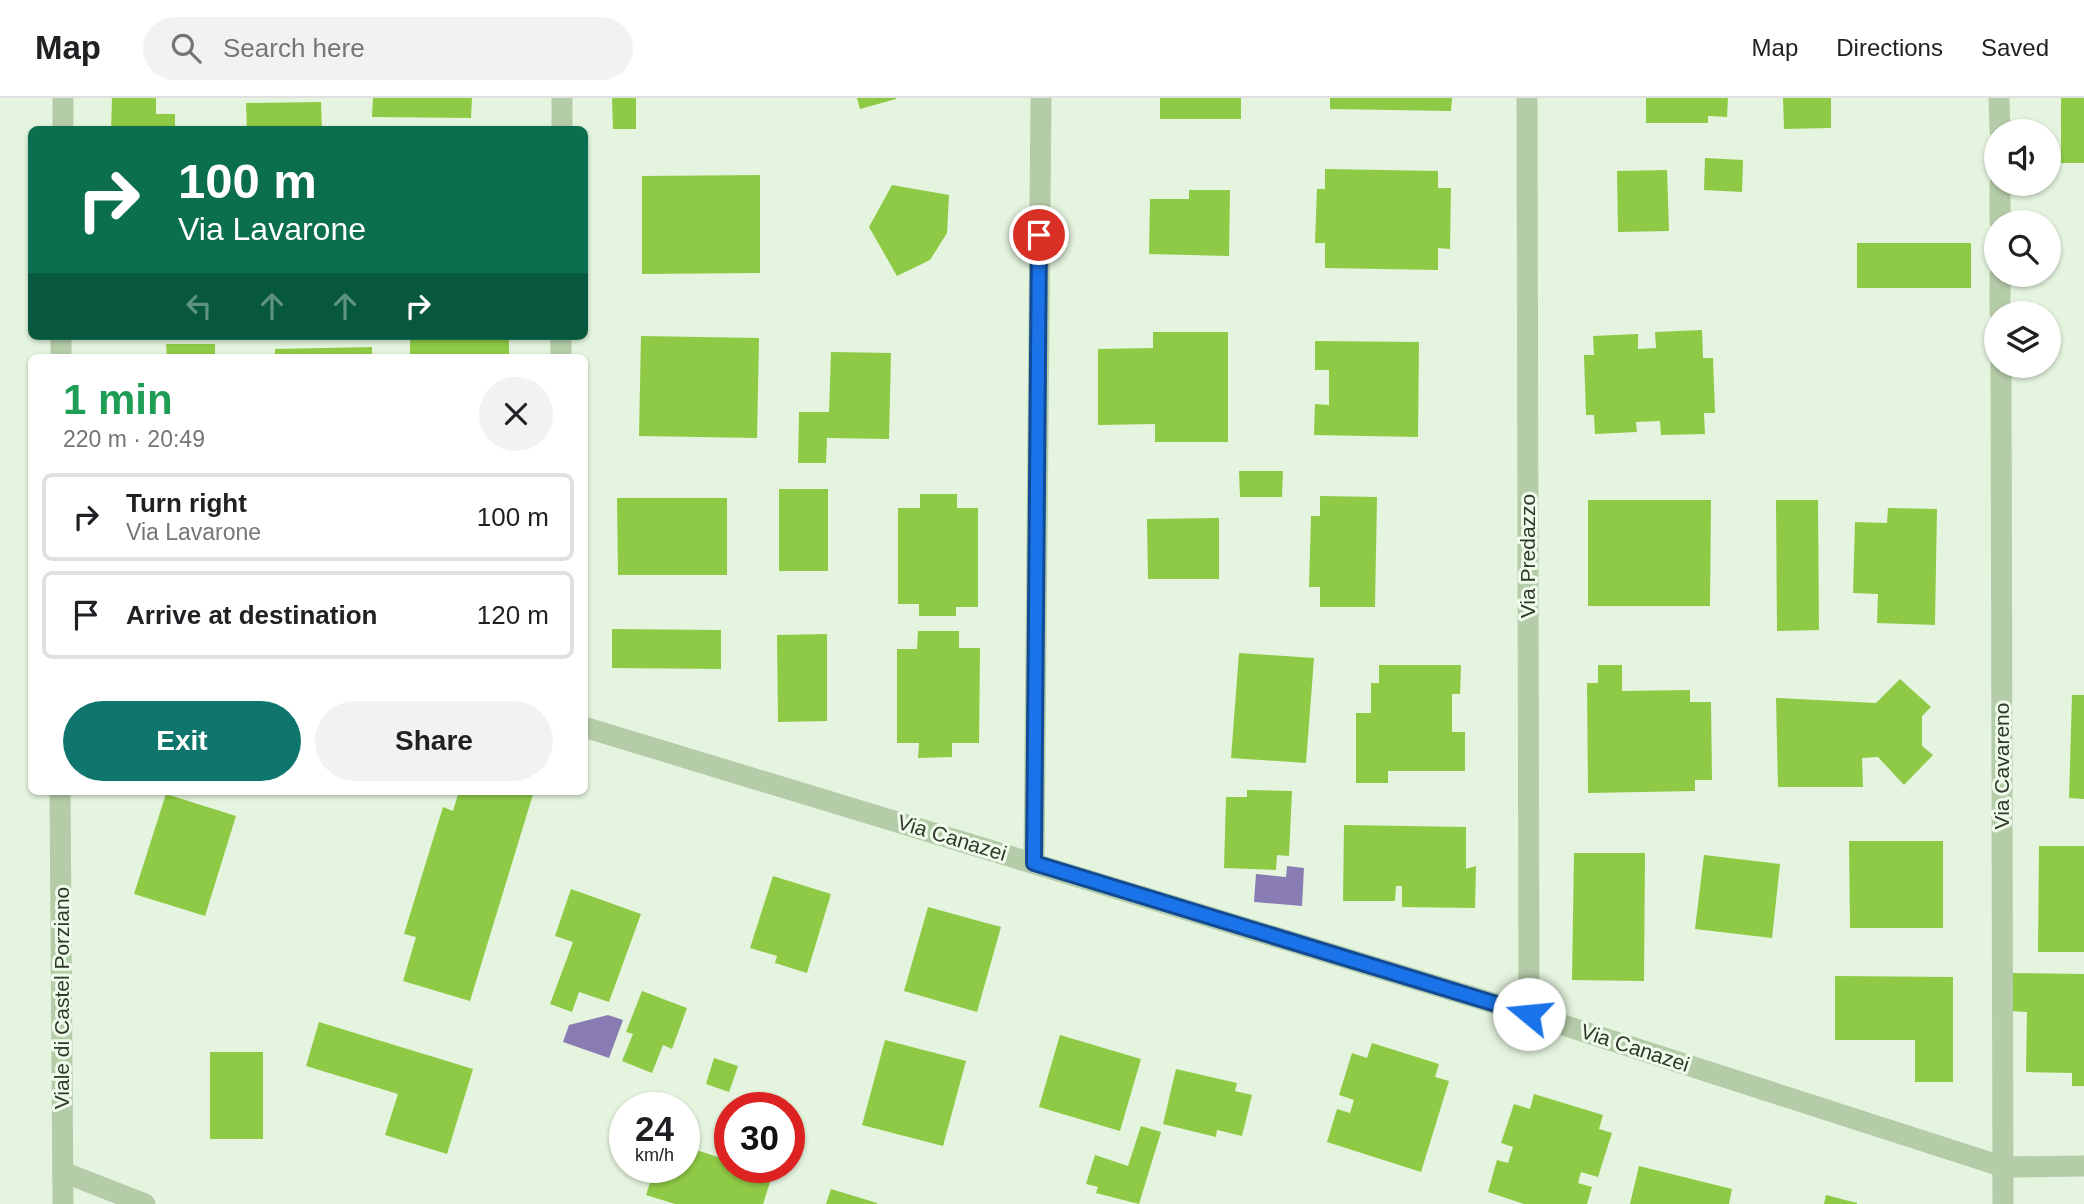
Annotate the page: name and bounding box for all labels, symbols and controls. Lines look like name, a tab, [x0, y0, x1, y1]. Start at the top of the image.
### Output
search box	[143, 17, 633, 80]
text: Map	[35, 29, 101, 66]
icon: search	[167, 29, 205, 67]
text: Search here	[223, 33, 365, 63]
text: Map	[1752, 34, 1798, 61]
text: Directions	[1836, 34, 1943, 61]
text: Saved	[1981, 34, 2049, 61]
map controls	[1984, 119, 2061, 378]
button: sound	[1984, 119, 2061, 196]
icon: right	[63, 154, 154, 245]
text: 100 m	[178, 154, 317, 208]
pin	[1009, 205, 1069, 265]
button: search	[1984, 210, 2061, 287]
text: Via Lavarone	[178, 211, 366, 247]
icon: arrive	[1020, 216, 1058, 254]
icon: left	[180, 287, 218, 325]
icon: ahead	[253, 287, 291, 325]
icon: ahead	[326, 287, 364, 325]
icon: right	[399, 287, 437, 325]
button: layers	[1984, 301, 2061, 378]
text: 1 min	[63, 376, 173, 423]
button: close	[479, 377, 553, 451]
text: 220 m · 20:49	[63, 426, 205, 452]
text: Turn right	[126, 488, 247, 518]
street label: Via Predazzo	[1516, 494, 1539, 618]
icon: right	[67, 498, 105, 536]
text: 100 m	[477, 502, 549, 532]
text: Via Lavarone	[126, 519, 261, 545]
icon: arrive	[67, 596, 105, 634]
text: Arrive at destination	[126, 600, 377, 630]
text: 120 m	[477, 600, 549, 630]
button: Exit	[63, 701, 301, 781]
button: Share	[315, 701, 553, 781]
street label: Via Cavareno	[1990, 703, 2013, 829]
street label: Via Canazei	[895, 810, 1009, 865]
street label: Viale di Castel Porziano	[50, 887, 73, 1109]
position arrow	[1492, 977, 1566, 1051]
street label: Via Canazei	[1578, 1019, 1692, 1076]
speed limit sign: 30	[714, 1092, 805, 1183]
text: 24	[635, 1109, 674, 1148]
text: km/h	[635, 1145, 674, 1165]

